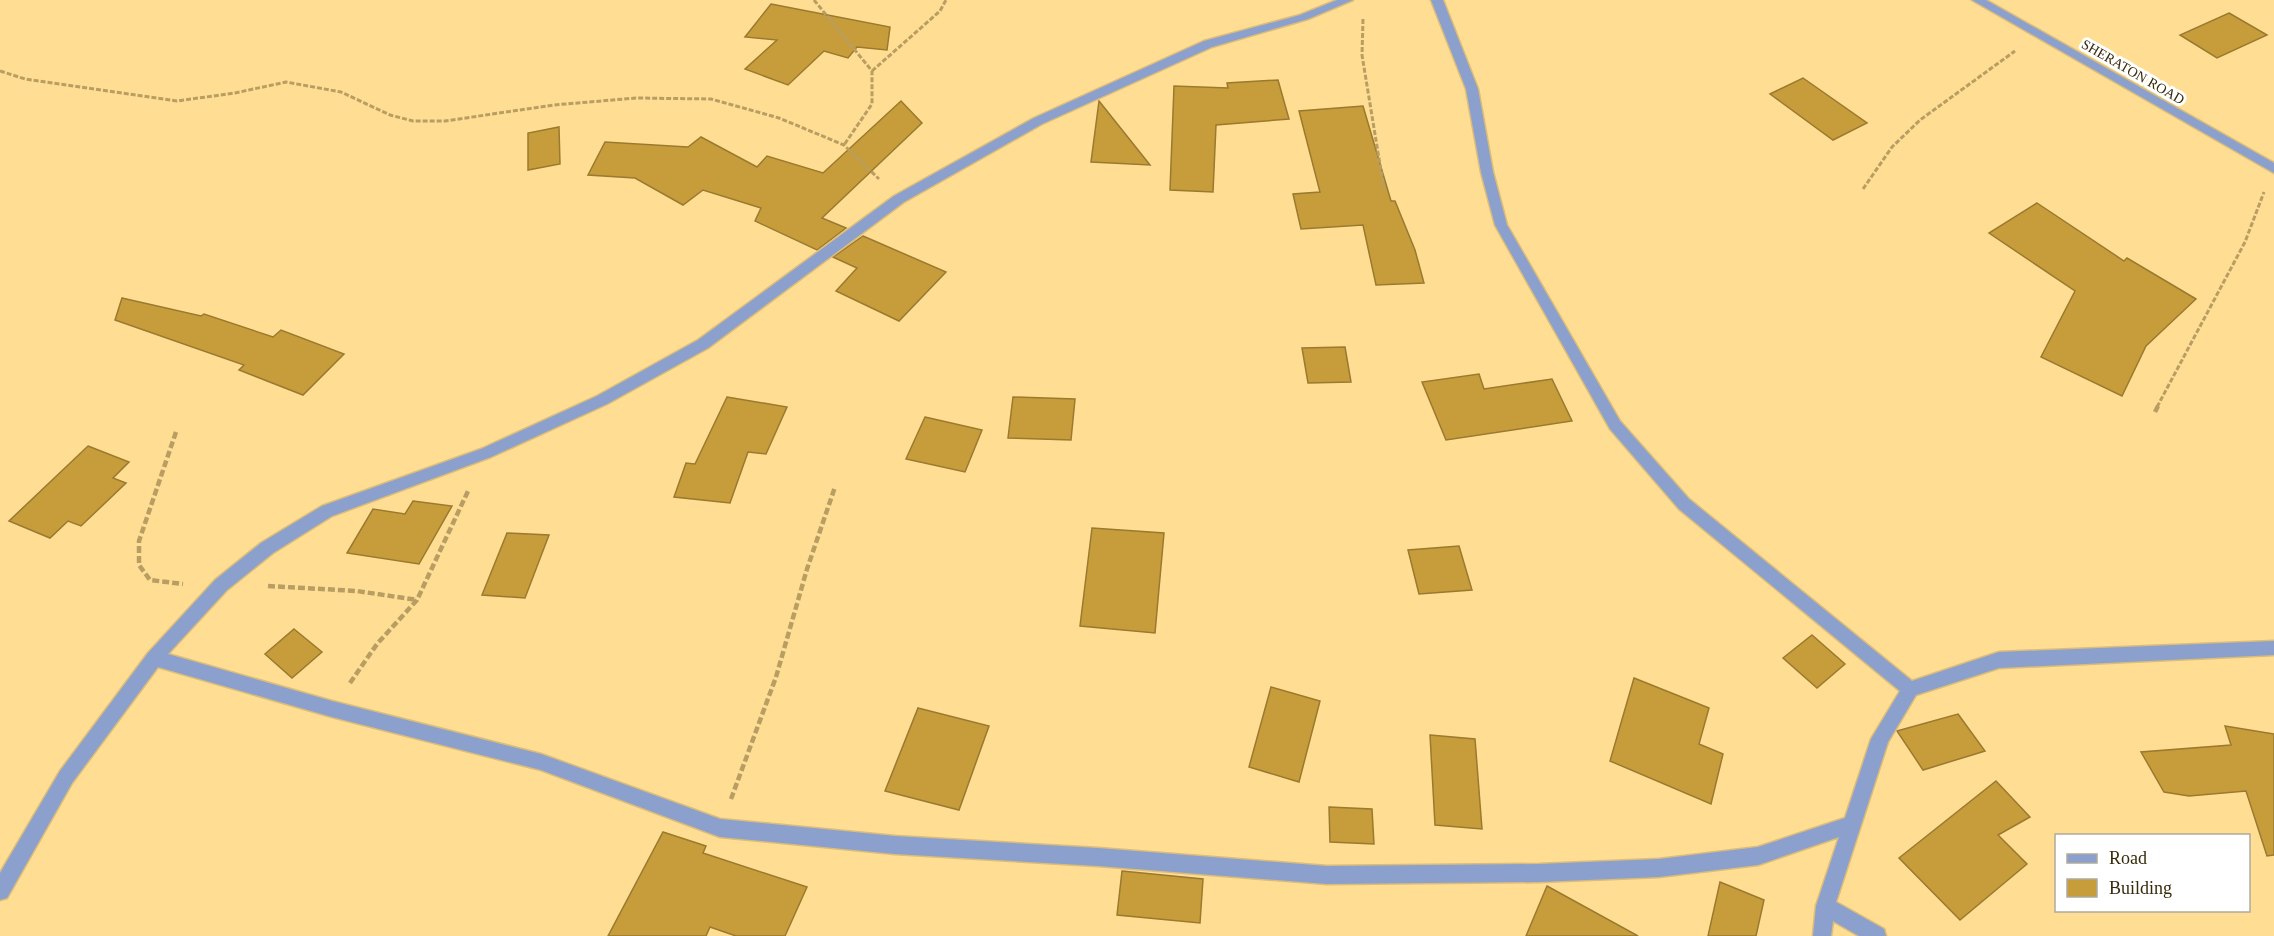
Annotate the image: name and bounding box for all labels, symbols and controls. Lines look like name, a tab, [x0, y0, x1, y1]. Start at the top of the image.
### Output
street label: SHERATON ROAD	[2079, 36, 2187, 108]
legend	[2055, 834, 2250, 912]
text: Road	[2109, 848, 2147, 868]
text: Building	[2109, 878, 2172, 898]

